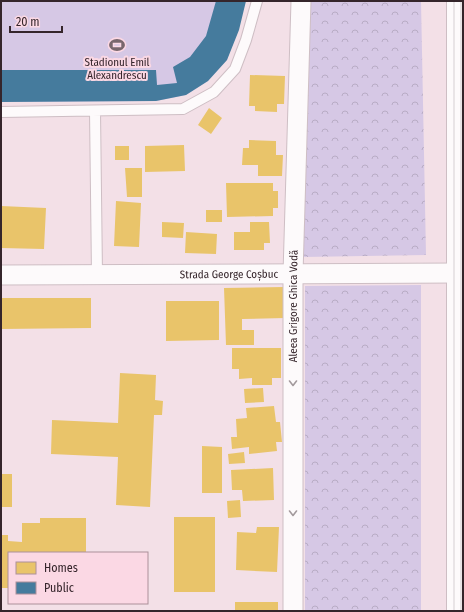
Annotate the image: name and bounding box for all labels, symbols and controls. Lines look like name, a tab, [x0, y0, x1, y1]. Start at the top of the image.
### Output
scale bar	[10, 8, 62, 34]
text: 20 m	[16, 15, 40, 29]
sports icon: Stadionul Emil Alexandrescu	[108, 36, 126, 54]
place label: Stadionul Emil Alexandrescu	[84, 56, 150, 82]
street label: Aleea Grigore Ghica Vodă	[286, 249, 300, 362]
street label: Strada George Coșbuc	[180, 267, 278, 281]
one-way arrow	[289, 380, 297, 386]
one-way arrow	[289, 510, 297, 516]
legend	[8, 552, 148, 604]
text: Homes	[44, 561, 78, 575]
text: Public	[44, 581, 74, 595]

